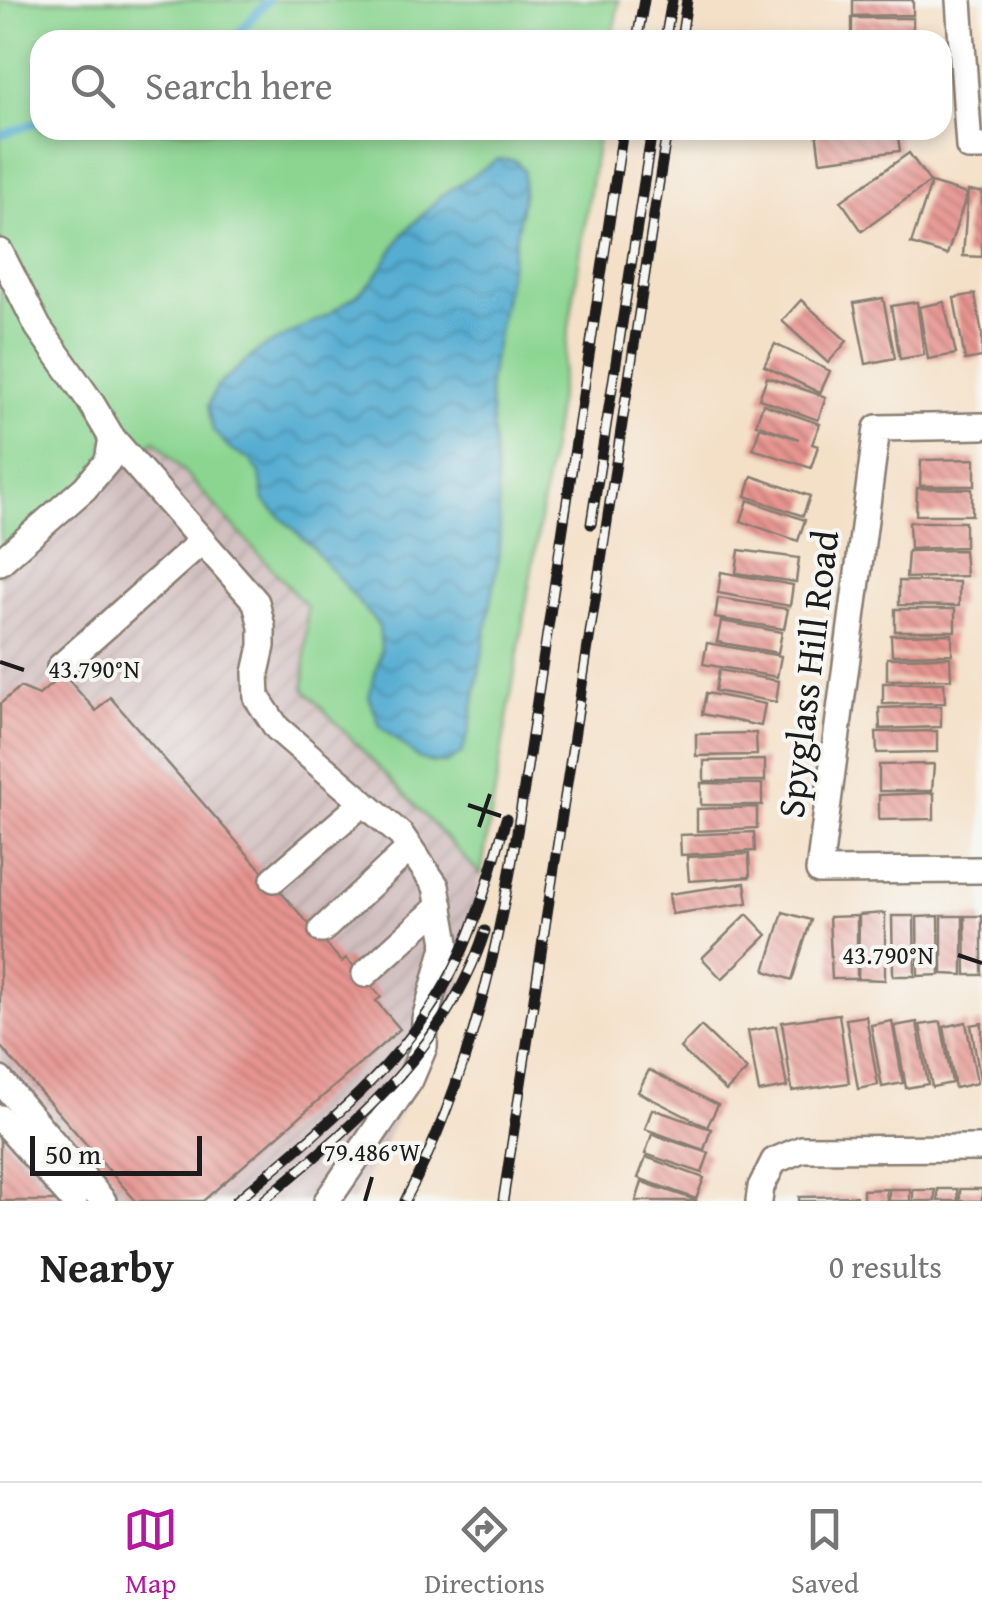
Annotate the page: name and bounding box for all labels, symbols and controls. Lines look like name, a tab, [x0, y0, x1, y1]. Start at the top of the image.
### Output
search box	[30, 30, 952, 140]
text: Search here	[145, 57, 333, 113]
icon: search	[65, 58, 120, 113]
street label: Spyglass Hill Road	[762, 526, 852, 821]
text: 43.790°N	[48, 651, 140, 687]
text: 43.790°N	[842, 937, 934, 973]
scale bar	[30, 1131, 202, 1176]
text: 50 m	[45, 1133, 101, 1174]
text: 79.486°W	[324, 1134, 420, 1170]
text: Nearby	[40, 1236, 174, 1297]
text: 0 results	[829, 1243, 942, 1290]
tab: Map	[123, 1502, 178, 1603]
tab: Directions	[424, 1502, 545, 1603]
tab: Saved	[791, 1502, 859, 1603]

